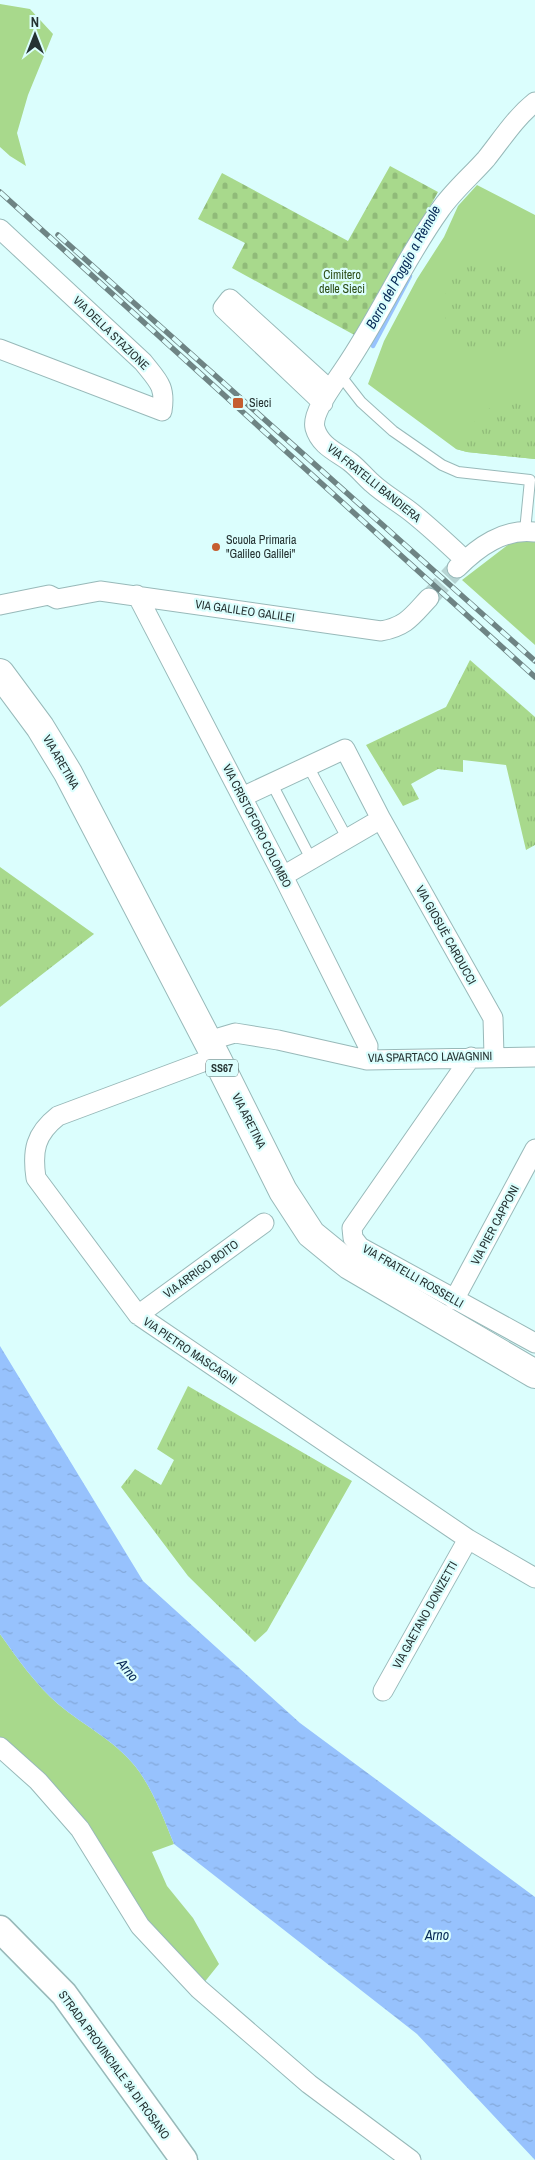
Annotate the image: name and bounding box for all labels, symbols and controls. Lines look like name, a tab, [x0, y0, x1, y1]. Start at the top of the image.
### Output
north arrow	[10, 10, 60, 60]
text: N	[31, 13, 39, 31]
water label: Borro del Poggio a Rèmole	[362, 202, 444, 332]
park label: Cimitero delle Sieci	[319, 267, 365, 297]
street label: VIA DELLA STAZIONE	[69, 293, 153, 373]
place label: Sieci	[249, 395, 271, 411]
marker: Sieci	[231, 396, 245, 410]
street label: VIA FRATELLI BANDIERA	[324, 440, 425, 526]
place label: Scuola Primaria "Galileo Galilei"	[226, 532, 297, 562]
marker: Scuola Primaria "Galileo Galilei"	[210, 541, 222, 553]
street label: VIA GALILEO GALILEI	[194, 596, 296, 626]
street label: VIA ARETINA	[39, 732, 83, 792]
street label: VIA CRISTOFORO COLOMBO	[219, 762, 295, 891]
street label: VIA GIOSUÈ CARDUCCI	[412, 883, 480, 987]
street label: VIA SPARTACO LAVAGNINI	[368, 1048, 492, 1066]
road number: SS67	[206, 1060, 238, 1076]
street label: VIA ARETINA	[228, 1091, 270, 1152]
street label: VIA PIER CAPPONI	[467, 1182, 523, 1268]
street label: VIA ARRIGO BOITO	[160, 1236, 242, 1302]
street label: VIA FRATELLI ROSSELLI	[360, 1241, 466, 1311]
street label: VIA PIETRO MASCAGNI	[140, 1314, 240, 1388]
street label: VIA GAETANO DONIZETTI	[389, 1559, 461, 1671]
water label: Arno	[113, 1654, 143, 1685]
water label: Arno	[424, 1926, 449, 1944]
street label: STRADA PROVINCIALE 34 DI ROSANO	[55, 1988, 174, 2143]

